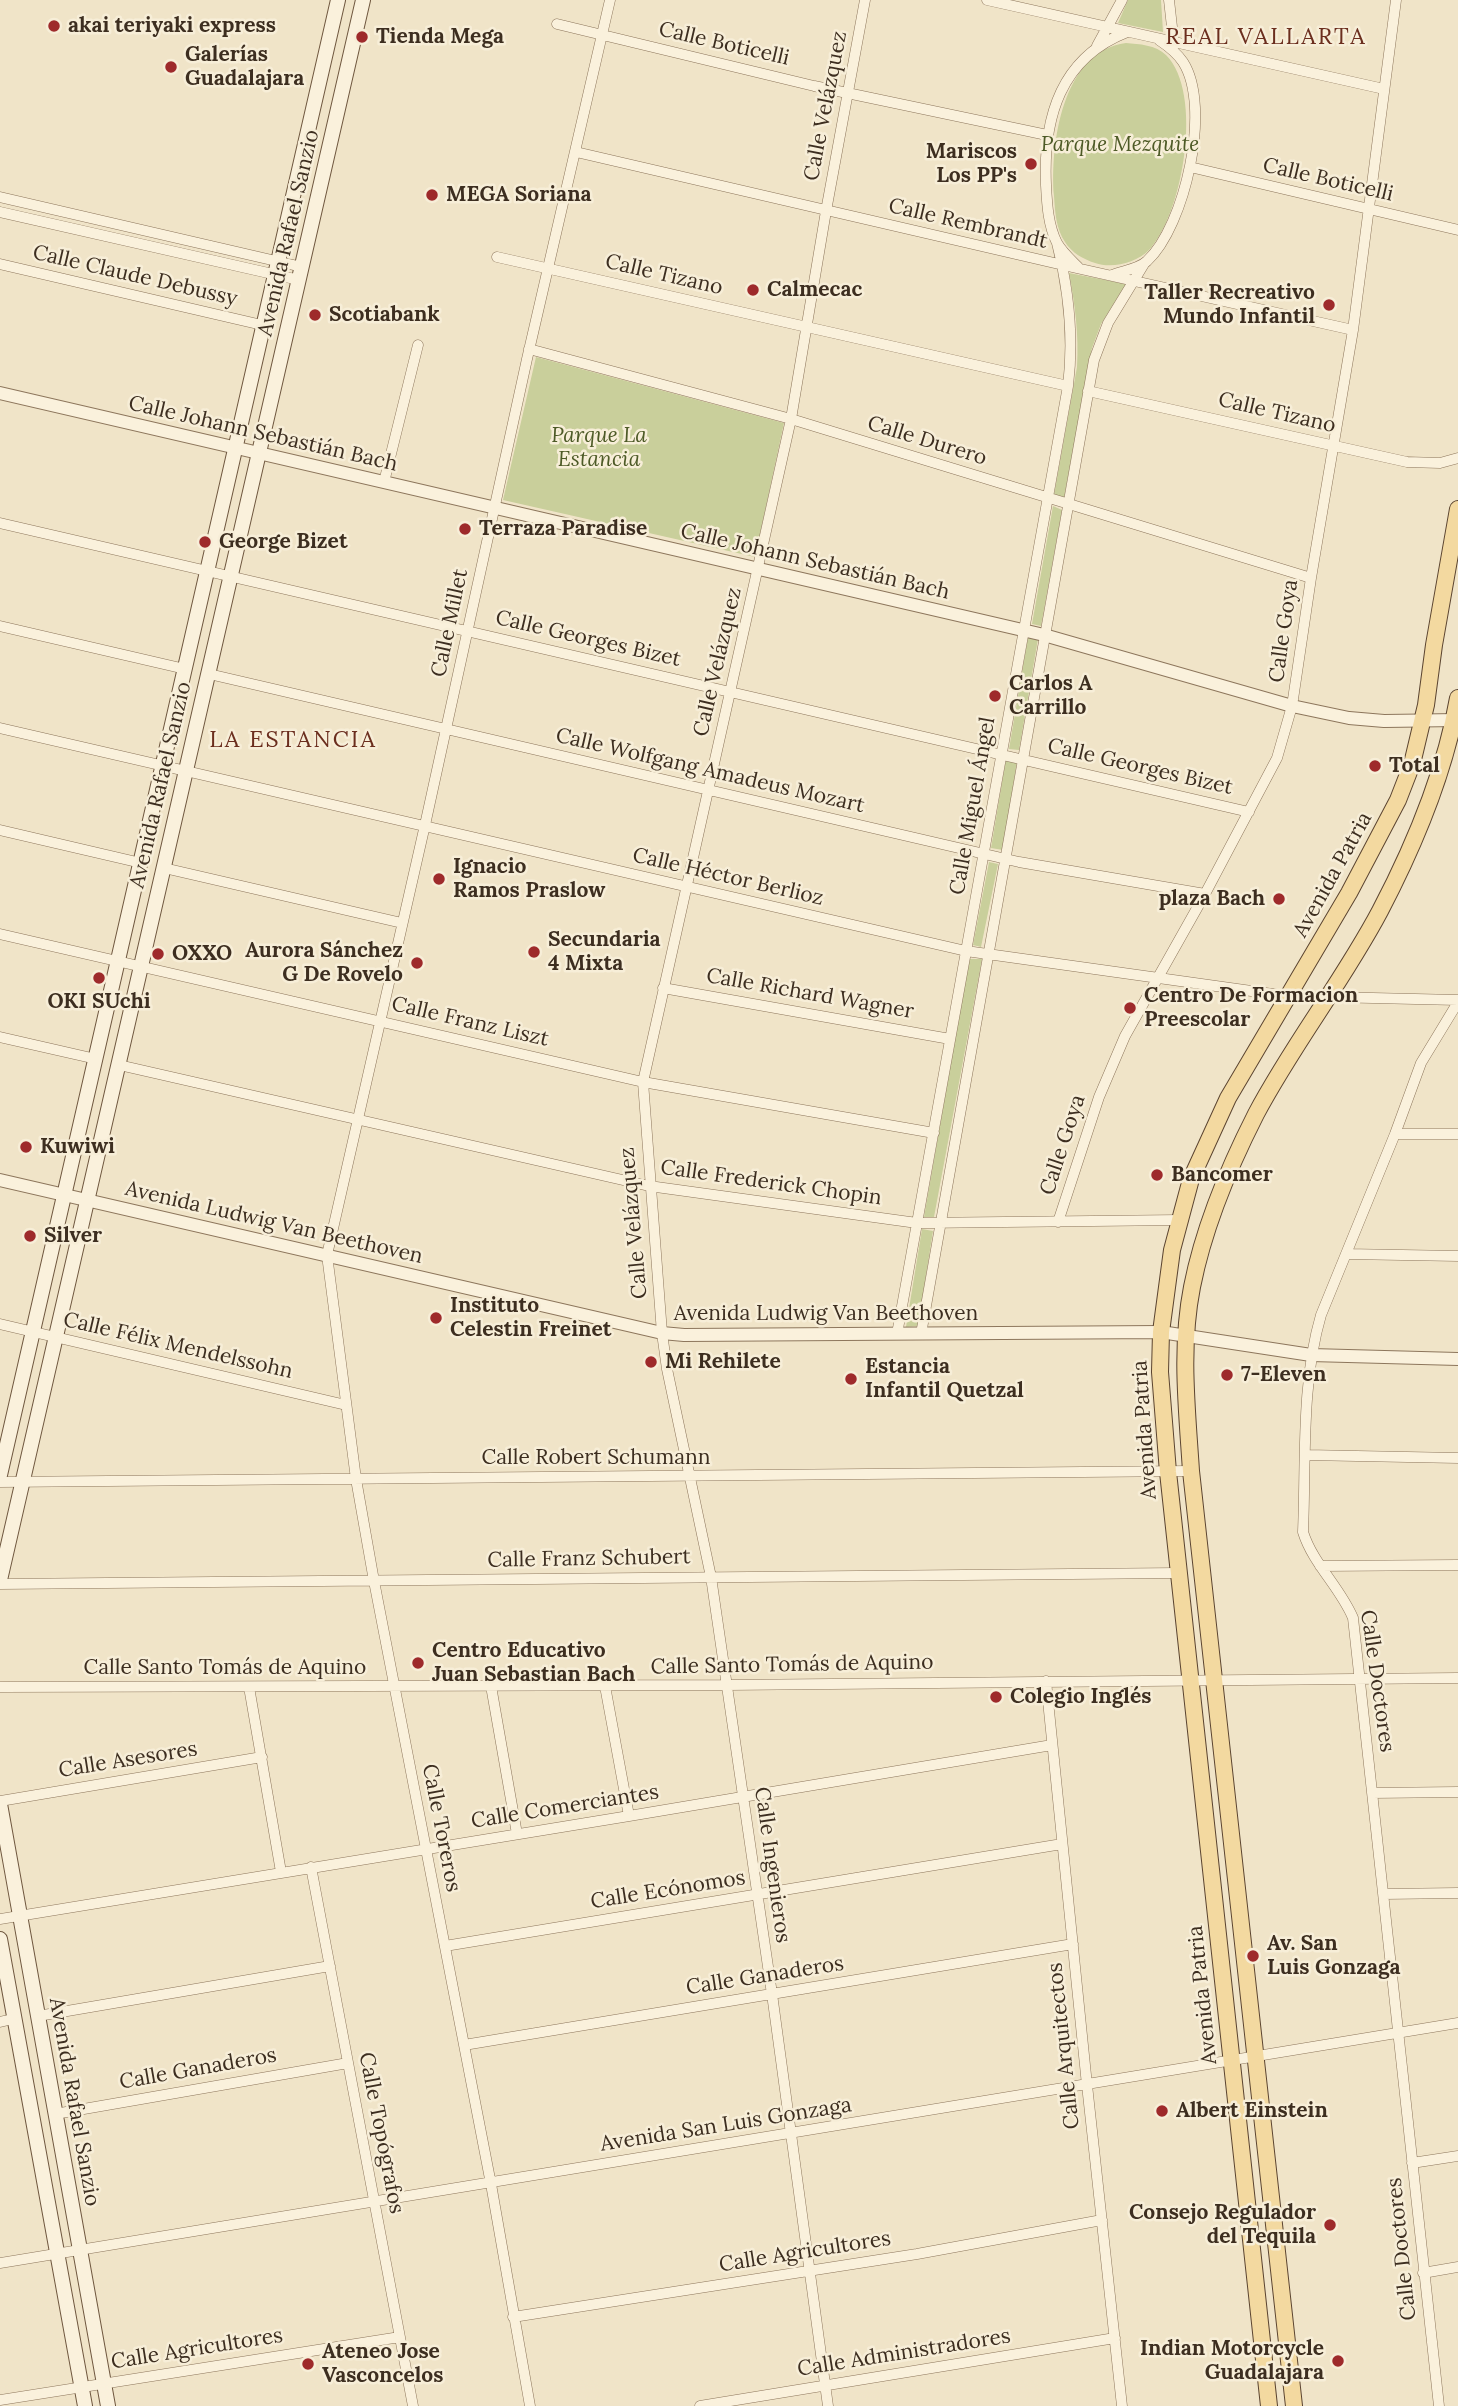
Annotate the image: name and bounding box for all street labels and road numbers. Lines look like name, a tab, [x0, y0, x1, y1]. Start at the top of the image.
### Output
street label: Calle Boticelli	[656, 17, 792, 71]
street label: Calle Velázquez	[799, 29, 853, 183]
street label: Avenida Rafael Sanzio	[253, 127, 325, 339]
street label: Calle Boticelli	[1260, 153, 1396, 207]
street label: Calle Rembrandt	[886, 193, 1050, 255]
street label: Calle Claude Debussy	[30, 240, 240, 312]
street label: Calle Tizano	[603, 249, 725, 301]
street label: Calle Tizano	[1216, 387, 1338, 439]
street label: Calle Johann Sebastián Bach	[126, 391, 400, 477]
street label: Calle Durero	[864, 411, 990, 471]
street label: Calle Johann Sebastián Bach	[678, 519, 952, 605]
street label: Calle Millet	[426, 567, 474, 679]
street label: Calle Goya	[1264, 578, 1304, 684]
street label: Calle Velázquez	[689, 585, 747, 739]
street label: Calle Georges Bizet	[493, 605, 683, 673]
street label: Avenida Rafael Sanzio	[125, 679, 197, 891]
street label: Calle Miguel Ángel	[945, 715, 1001, 897]
street label: Calle Wolfgang Amadeus Mozart	[553, 723, 867, 819]
street label: Calle Georges Bizet	[1045, 733, 1235, 801]
street label: Avenida Patria	[1288, 808, 1378, 942]
street label: Calle Héctor Berlioz	[630, 843, 826, 911]
street label: Calle Richard Wagner	[704, 963, 916, 1025]
street label: Calle Franz Liszt	[389, 992, 551, 1052]
street label: Calle Goya	[1035, 1092, 1091, 1198]
street label: Calle Velázquez	[615, 1146, 653, 1300]
street label: Calle Frederick Chopin	[659, 1155, 883, 1211]
street label: Avenida Ludwig Van Beethoven	[123, 1176, 425, 1270]
street label: Avenida Ludwig Van Beethoven	[674, 1301, 978, 1327]
street label: Calle Félix Mendelssohn	[61, 1307, 295, 1385]
street label: Avenida Patria	[1128, 1360, 1162, 1500]
street label: Calle Robert Schumann	[482, 1445, 710, 1471]
street label: Calle Franz Schubert	[487, 1545, 691, 1573]
street label: Calle Doctores	[1355, 1608, 1399, 1754]
street label: Calle Santo Tomás de Aquino	[650, 1650, 934, 1680]
street label: Calle Santo Tomás de Aquino	[84, 1655, 366, 1681]
street label: Calle Asesores	[57, 1737, 199, 1783]
street label: Calle Toreros	[416, 1762, 466, 1894]
street label: Calle Comerciantes	[469, 1780, 661, 1834]
street label: Calle Ingenieros	[749, 1785, 795, 1945]
street label: Calle Ecónomos	[589, 1865, 747, 1915]
street label: Avenida Patria	[1183, 1924, 1223, 2066]
street label: Calle Ganaderos	[684, 1951, 846, 2001]
street label: Calle Arquitectos	[1043, 1961, 1085, 2131]
street label: Avenida Rafael Sanzio	[43, 1996, 105, 2208]
street label: Calle Ganaderos	[117, 2043, 279, 2095]
street label: Calle Topógrafos	[353, 2050, 409, 2216]
street label: Avenida San Luis Gonzaga	[599, 2093, 853, 2157]
street label: Calle Doctores	[1382, 2176, 1422, 2322]
street label: Calle Agricultores	[717, 2226, 893, 2278]
street label: Calle Agricultores	[109, 2323, 285, 2375]
street label: Calle Administradores	[796, 2324, 1012, 2382]

